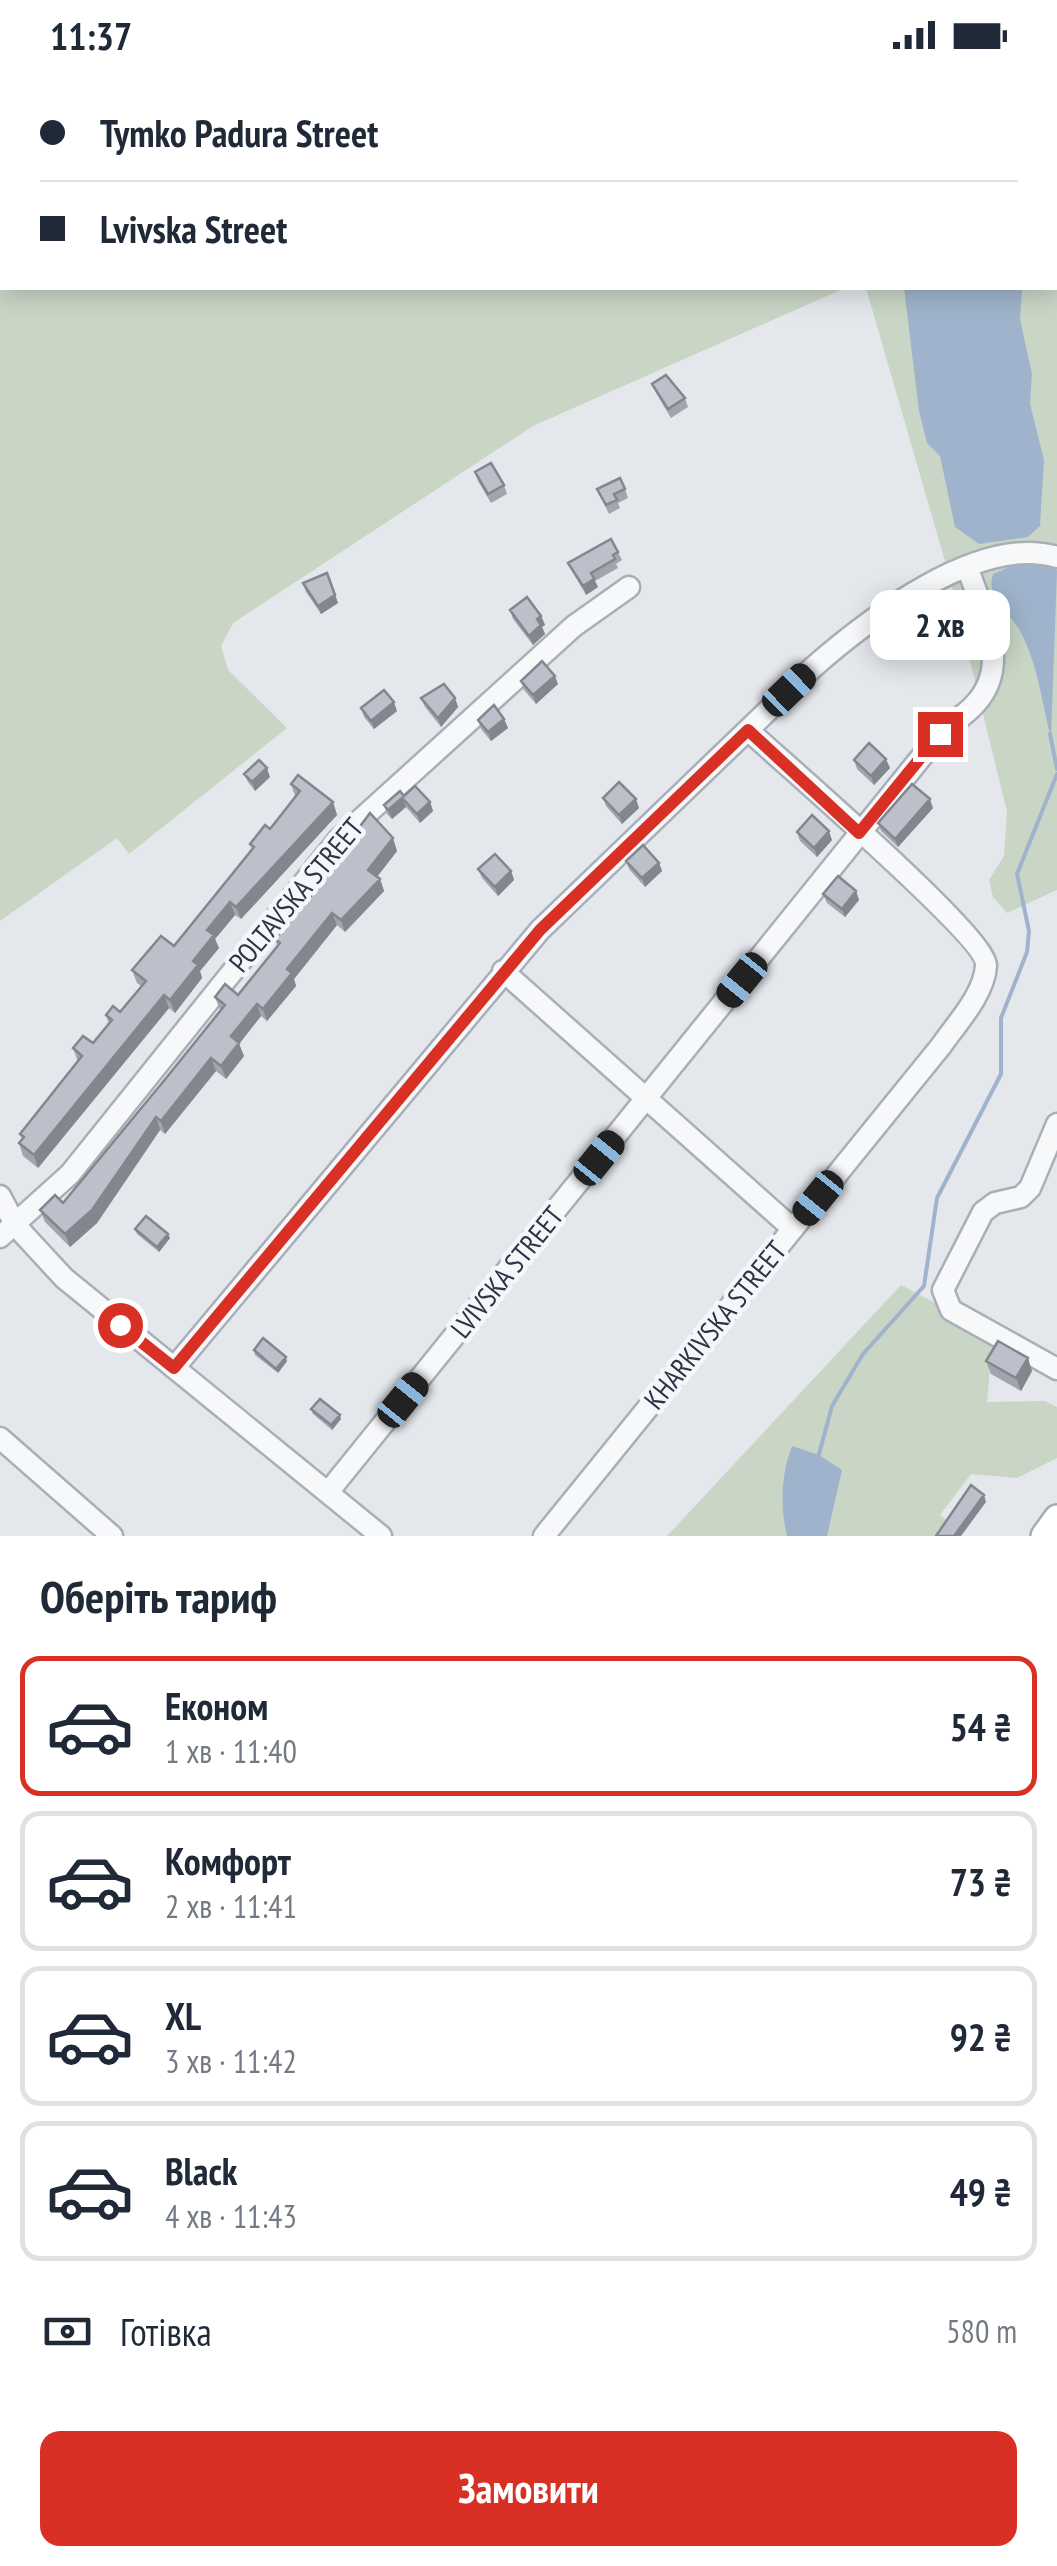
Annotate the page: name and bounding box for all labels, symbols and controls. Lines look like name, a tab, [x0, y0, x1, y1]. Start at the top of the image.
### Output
text: 11:37	[50, 11, 132, 60]
text: Tymko Padura Street	[100, 108, 378, 157]
text: Lvivska Street	[100, 204, 287, 253]
callout: 2 хв	[870, 589, 1010, 659]
text: 2 хв	[915, 604, 965, 646]
car	[757, 658, 821, 722]
route end	[918, 712, 963, 757]
street label: POLTAVSKA STREET	[220, 809, 371, 980]
car	[711, 947, 773, 1013]
car	[568, 1125, 630, 1191]
car	[787, 1165, 849, 1231]
street label: LVIVSKA STREET	[442, 1198, 571, 1345]
street label: KHARKIVSKA STREET	[635, 1232, 794, 1417]
route start	[98, 1303, 143, 1348]
car	[372, 1367, 434, 1433]
text: Оберіть тариф	[40, 1567, 277, 1625]
icon: car	[45, 1681, 135, 1771]
text: Економ	[165, 1681, 268, 1730]
text: 54 ₴	[950, 1702, 1012, 1751]
text: 1 хв · 11:40	[165, 1730, 297, 1772]
icon: car	[45, 1836, 135, 1926]
text: Комфорт	[165, 1836, 291, 1885]
text: 73 ₴	[950, 1857, 1012, 1906]
text: 2 хв · 11:41	[165, 1885, 297, 1927]
icon: car	[45, 1991, 135, 2081]
text: XL	[165, 1991, 201, 2040]
text: 92 ₴	[950, 2012, 1012, 2061]
text: 3 хв · 11:42	[165, 2040, 297, 2082]
icon: car	[45, 2146, 135, 2236]
text: Black	[165, 2146, 238, 2195]
text: 49 ₴	[950, 2167, 1012, 2216]
text: 4 хв · 11:43	[165, 2195, 297, 2237]
icon: cash	[40, 2304, 95, 2359]
text: Готівка	[120, 2307, 212, 2356]
text: 580 m	[946, 2310, 1017, 2352]
button: Замовити	[40, 2431, 1017, 2546]

